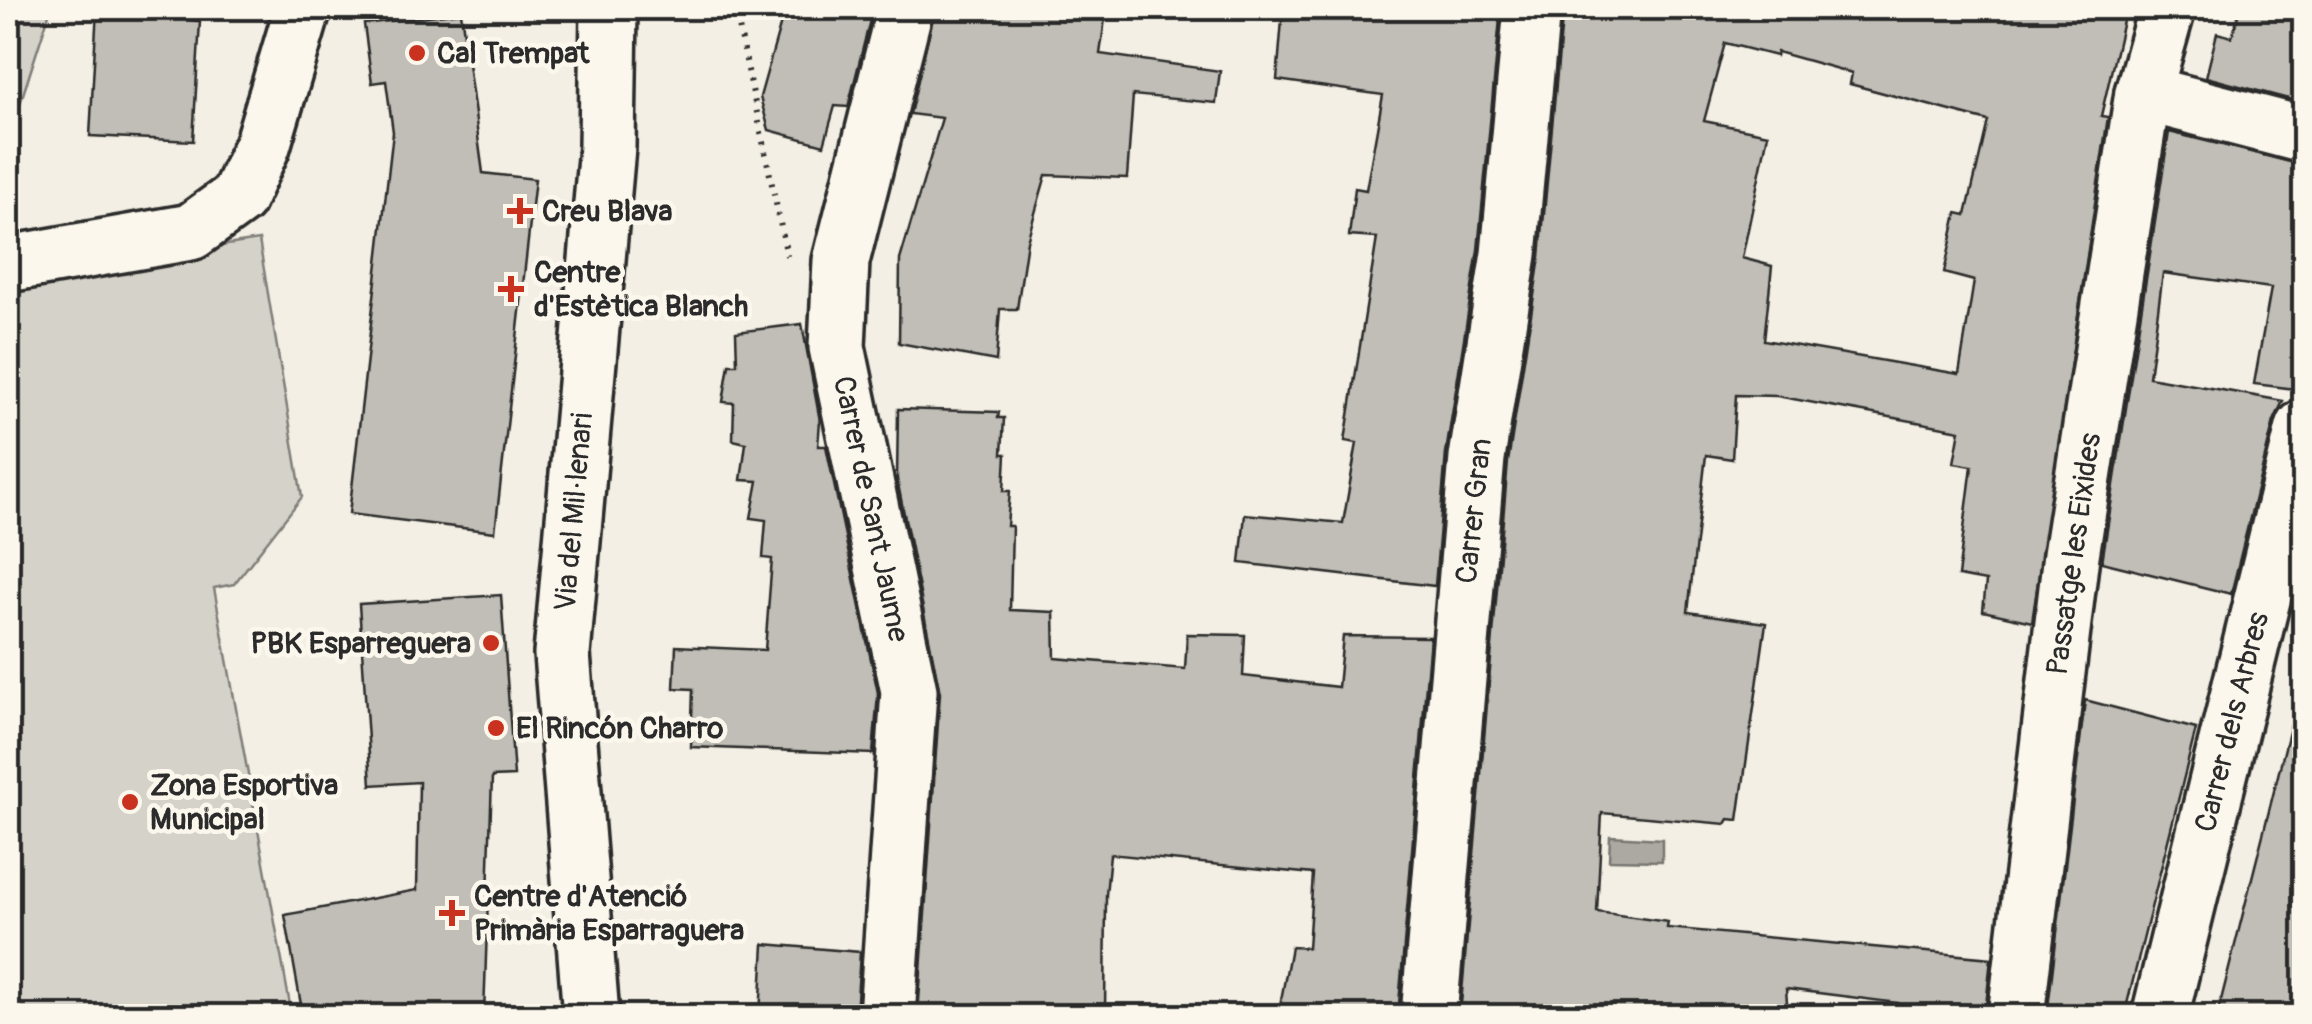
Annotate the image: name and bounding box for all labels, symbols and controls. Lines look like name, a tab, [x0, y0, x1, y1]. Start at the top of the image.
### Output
place label: Cal Trempat	[437, 35, 590, 72]
marker: Cal Trempat	[406, 42, 428, 64]
place label: Creu Blava	[542, 193, 673, 230]
marker: Creu Blava	[507, 198, 533, 224]
place label: Centre d'Estètica Blanch	[534, 254, 748, 325]
marker: Centre d'Estètica Blanch	[498, 276, 524, 302]
street label: Carrer de Sant Jaume	[825, 373, 917, 645]
street label: Via del Mil·lenari	[547, 411, 601, 613]
street label: Passatge les Eixides	[2039, 431, 2109, 677]
street label: Carrer Gran	[1448, 437, 1500, 585]
street label: Carrer dels Arbres	[2187, 608, 2277, 836]
place label: PBK Esparreguera	[251, 625, 471, 662]
marker: PBK Esparreguera	[480, 632, 502, 654]
place label: El Rincón Charro	[516, 710, 723, 747]
marker: El Rincón Charro	[485, 717, 507, 739]
place label: Zona Esportiva Municipal	[150, 767, 338, 838]
marker: Zona Esportiva Municipal	[119, 791, 141, 813]
place label: Centre d'Atenció Primària Esparraguera	[474, 878, 744, 949]
marker: Centre d'Atenció Primària Esparraguera	[439, 900, 465, 926]

